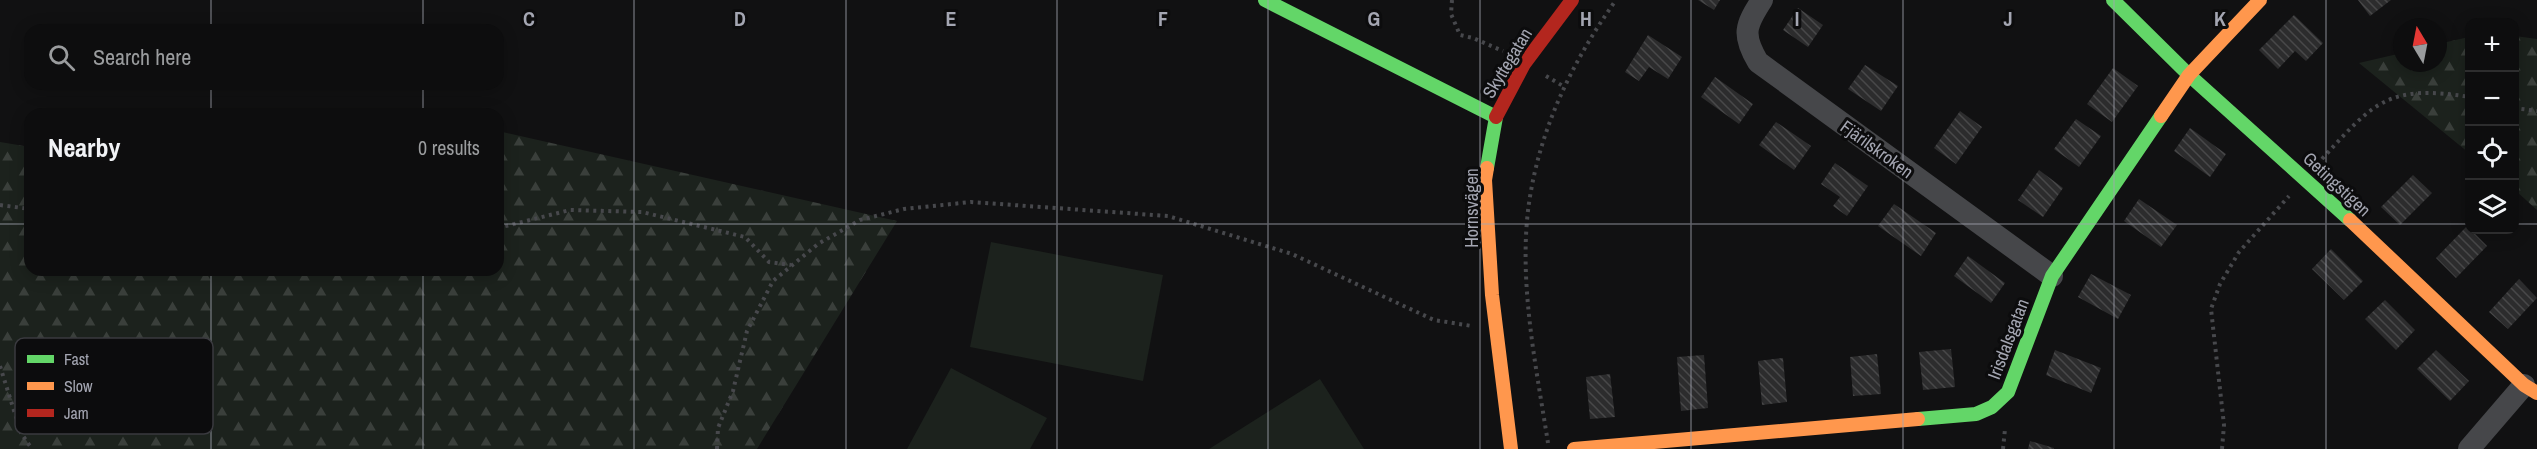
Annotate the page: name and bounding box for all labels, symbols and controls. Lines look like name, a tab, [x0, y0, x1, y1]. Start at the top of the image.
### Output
text: C	[523, 5, 535, 32]
text: D	[734, 5, 746, 32]
text: E	[946, 5, 957, 32]
text: F	[1158, 5, 1168, 32]
text: G	[1368, 5, 1380, 32]
text: H	[1580, 5, 1592, 32]
text: I	[1795, 5, 1799, 32]
text: J	[2003, 5, 2013, 32]
text: K	[2214, 5, 2226, 32]
north arrow	[2393, 18, 2447, 72]
map controls	[2465, 18, 2519, 234]
button: +	[2465, 18, 2519, 72]
street label: Skyttegatan	[1476, 23, 1538, 103]
search box	[24, 24, 504, 90]
icon: search	[45, 41, 78, 74]
text: Search here	[93, 42, 191, 72]
button: −	[2465, 72, 2519, 126]
street label: Fjärilskroken	[1835, 114, 1919, 184]
button: locate	[2465, 126, 2519, 180]
text: Nearby	[48, 130, 120, 165]
text: 0 results	[418, 134, 480, 161]
street label: Getingstigen	[2298, 146, 2376, 222]
street label: Hornsvägen	[1459, 168, 1484, 248]
button: layers	[2465, 180, 2519, 234]
street label: Irisdalsgatan	[1981, 295, 2035, 383]
legend	[15, 338, 213, 434]
text: Fast	[64, 348, 89, 370]
text: Slow	[64, 375, 93, 397]
text: Jam	[64, 402, 89, 424]

